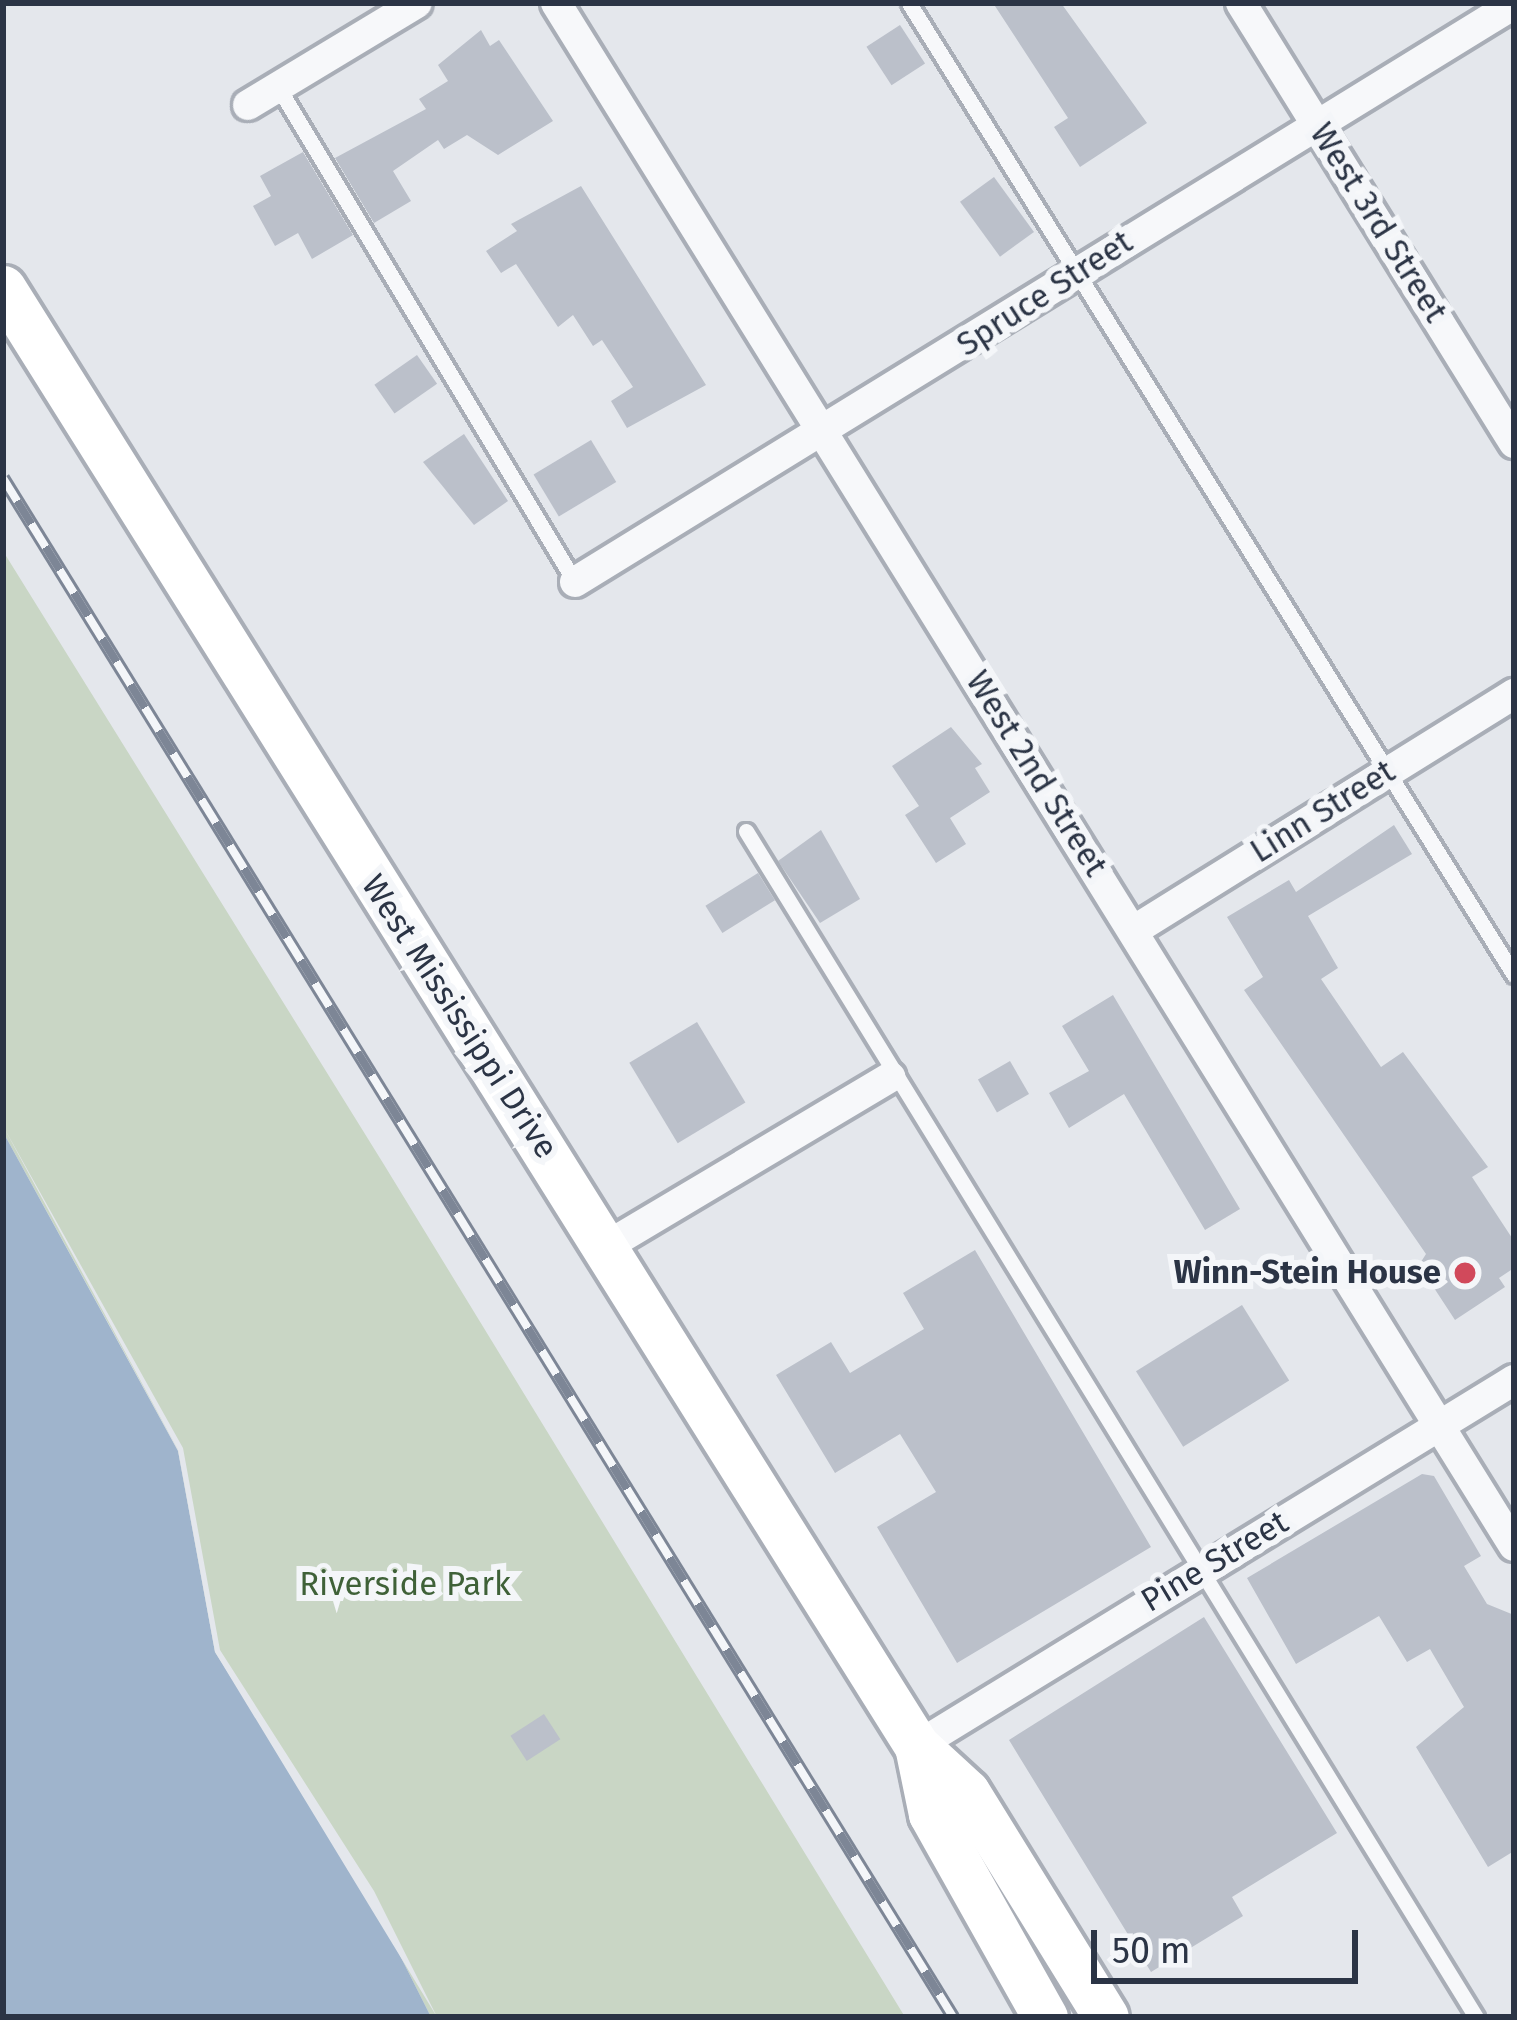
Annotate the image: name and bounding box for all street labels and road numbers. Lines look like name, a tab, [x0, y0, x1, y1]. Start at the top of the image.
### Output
street label: West 3rd Street	[1301, 116, 1455, 330]
street label: Spruce Street	[950, 223, 1140, 365]
street label: West 2nd Street	[957, 664, 1115, 884]
street label: Linn Street	[1244, 752, 1402, 872]
street label: West Mississippi Drive	[352, 868, 566, 1166]
street label: Pine Street	[1134, 1503, 1296, 1621]

